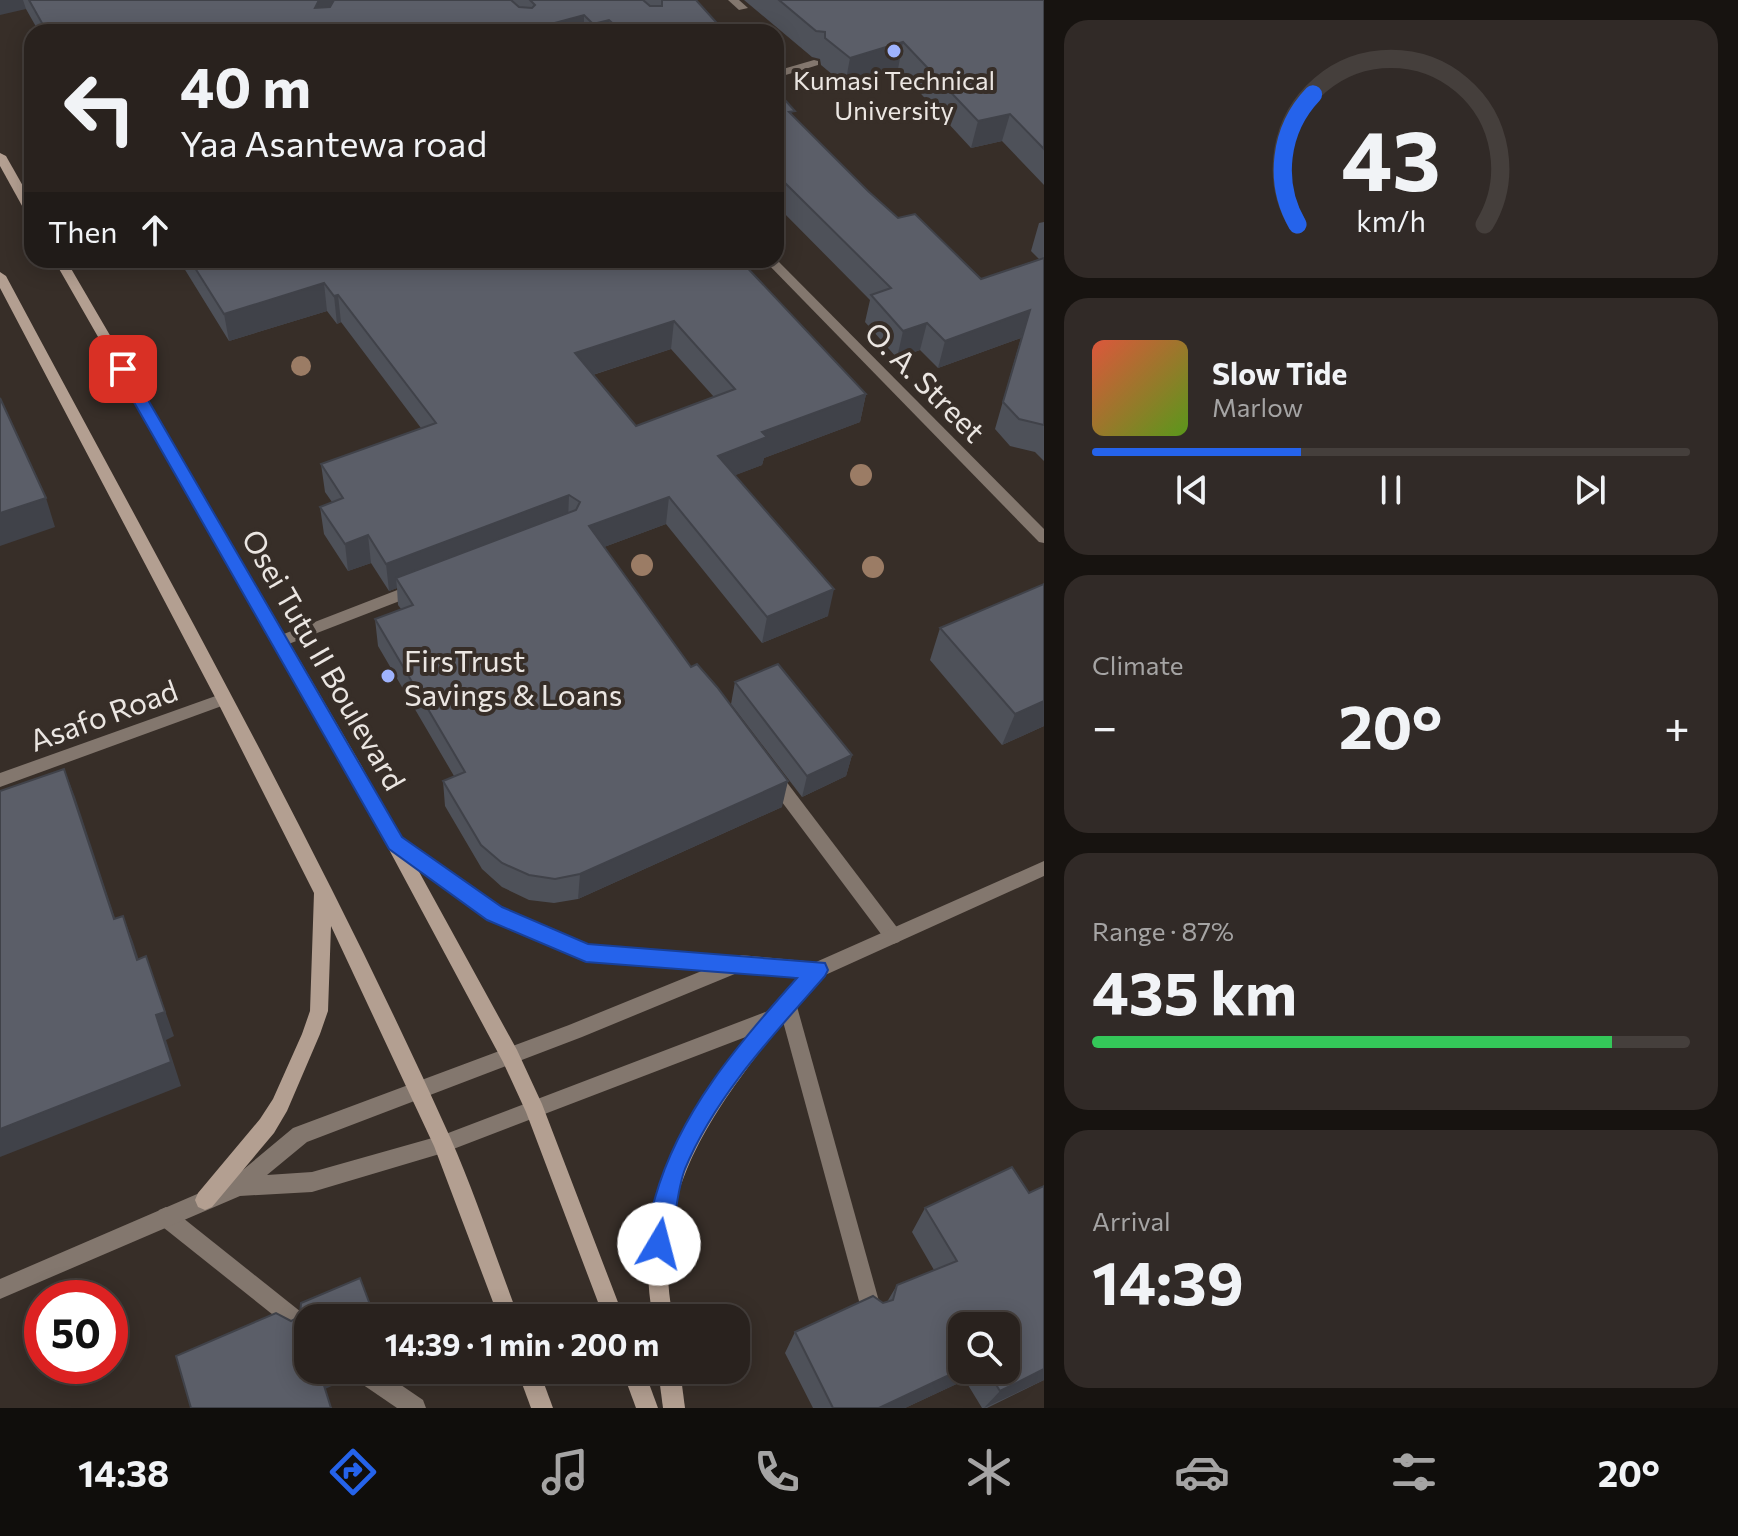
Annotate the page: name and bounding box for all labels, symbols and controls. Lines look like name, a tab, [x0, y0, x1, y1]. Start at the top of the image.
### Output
marker: Kumasi Technical University	[885, 42, 903, 60]
text: 40 m	[180, 51, 311, 120]
icon: left	[48, 56, 152, 160]
place label: Kumasi Technical University	[793, 64, 995, 125]
text: 43	[1341, 105, 1441, 207]
text: Yaa Asantewa road	[180, 120, 487, 164]
text: km/h	[1356, 203, 1426, 238]
icon: ahead	[133, 208, 177, 252]
text: Then	[48, 212, 117, 249]
street label: O. A. Street	[858, 313, 994, 449]
pin	[89, 335, 157, 403]
icon: arrive	[101, 347, 145, 391]
text: Slow Tide	[1212, 354, 1347, 391]
text: Marlow	[1212, 391, 1303, 422]
icon: previous	[1170, 468, 1214, 512]
icon: pause	[1369, 468, 1413, 512]
icon: next	[1568, 468, 1612, 512]
street label: Osei Tutu II Boulevard	[235, 522, 415, 796]
place label: FirsTrust Savings & Loans	[404, 641, 622, 712]
text: Climate	[1092, 649, 1184, 680]
marker: FirsTrust Savings & Loans	[379, 667, 397, 685]
street label: Asafo Road	[24, 670, 182, 758]
text: 20°	[1339, 688, 1442, 761]
text: −	[1092, 698, 1117, 752]
text: +	[1664, 698, 1690, 752]
text: Range · 87%	[1092, 915, 1234, 946]
text: 435 km	[1092, 954, 1297, 1027]
position arrow	[617, 1202, 701, 1286]
text: Arrival	[1092, 1205, 1171, 1236]
text: 14:39	[1092, 1244, 1244, 1317]
speed limit sign: 50	[24, 1280, 128, 1384]
map controls	[948, 1312, 1020, 1384]
button: search	[948, 1312, 1020, 1384]
text: 14:39 · 1 min · 200 m	[385, 1325, 659, 1362]
icon: directions	[325, 1444, 381, 1500]
icon: music	[537, 1444, 593, 1500]
icon: phone	[749, 1444, 805, 1500]
icon: climate	[961, 1444, 1017, 1500]
icon: car	[1174, 1444, 1230, 1500]
icon: filters	[1386, 1444, 1442, 1500]
text: 14:38	[78, 1450, 169, 1494]
text: 20°	[1598, 1450, 1660, 1494]

